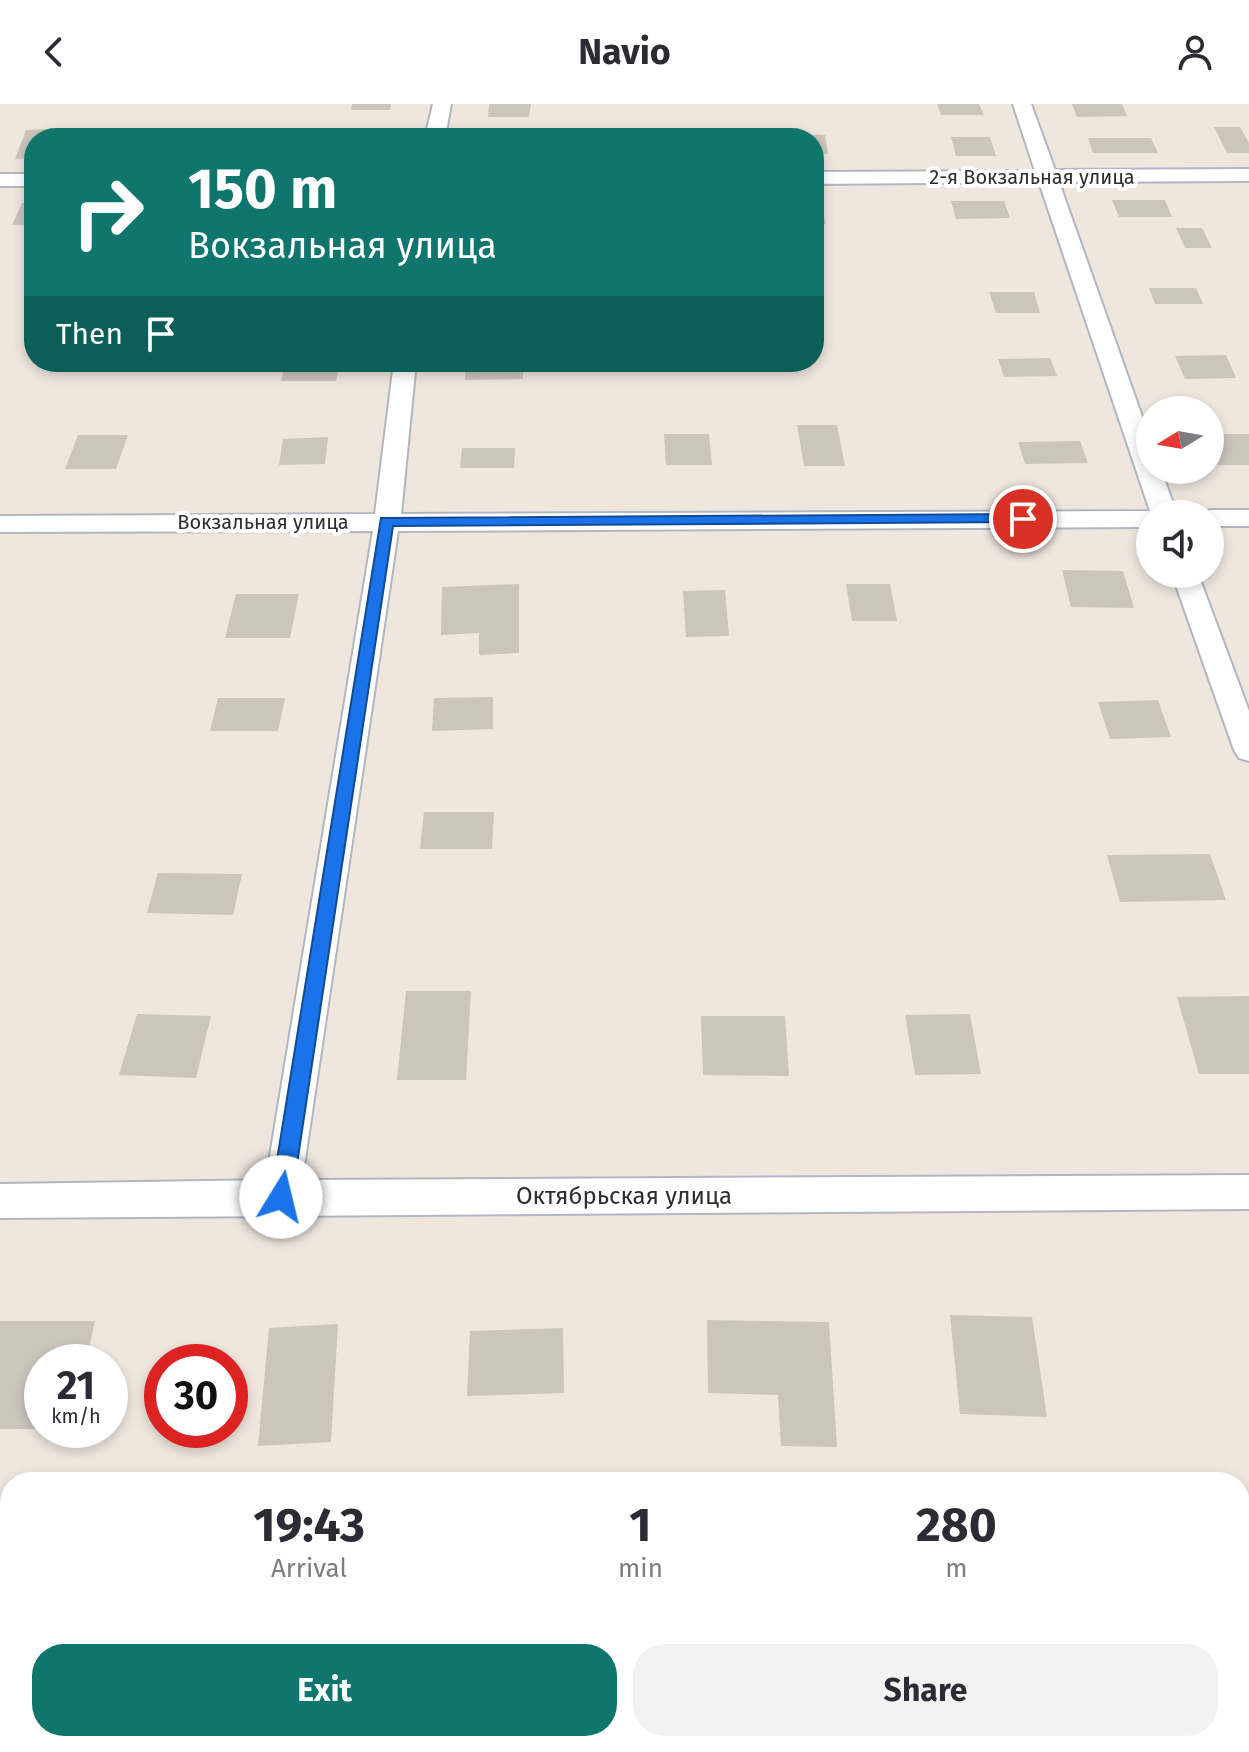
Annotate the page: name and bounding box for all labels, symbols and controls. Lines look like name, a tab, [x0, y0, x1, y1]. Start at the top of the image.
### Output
icon: back	[32, 30, 76, 74]
text: Navio	[578, 30, 671, 74]
icon: person	[1173, 30, 1217, 74]
text: 150 m	[188, 156, 337, 223]
icon: right	[56, 160, 160, 264]
street label: 2-я Вокзальная улица	[929, 165, 1135, 189]
text: Вокзальная улица	[188, 224, 497, 268]
icon: arrive	[139, 312, 183, 356]
text: Then	[56, 316, 123, 352]
north arrow	[1136, 396, 1224, 484]
map controls	[1136, 396, 1224, 588]
pin	[989, 485, 1057, 553]
icon: arrive	[1001, 497, 1045, 541]
button: sound	[1136, 500, 1224, 588]
street label: Вокзальная улица	[177, 510, 349, 534]
position arrow	[239, 1155, 323, 1239]
street label: Октябрьская улица	[516, 1182, 732, 1210]
speed limit sign: 30	[144, 1344, 248, 1448]
text: 21	[57, 1362, 95, 1410]
text: km/h	[51, 1404, 101, 1428]
text: 19:43	[253, 1496, 365, 1554]
text: 1	[629, 1496, 652, 1554]
text: 280	[916, 1496, 997, 1554]
text: Arrival	[271, 1553, 347, 1584]
text: min	[618, 1553, 663, 1584]
text: m	[945, 1553, 968, 1584]
button: Exit	[32, 1644, 617, 1736]
button: Share	[633, 1644, 1218, 1736]

